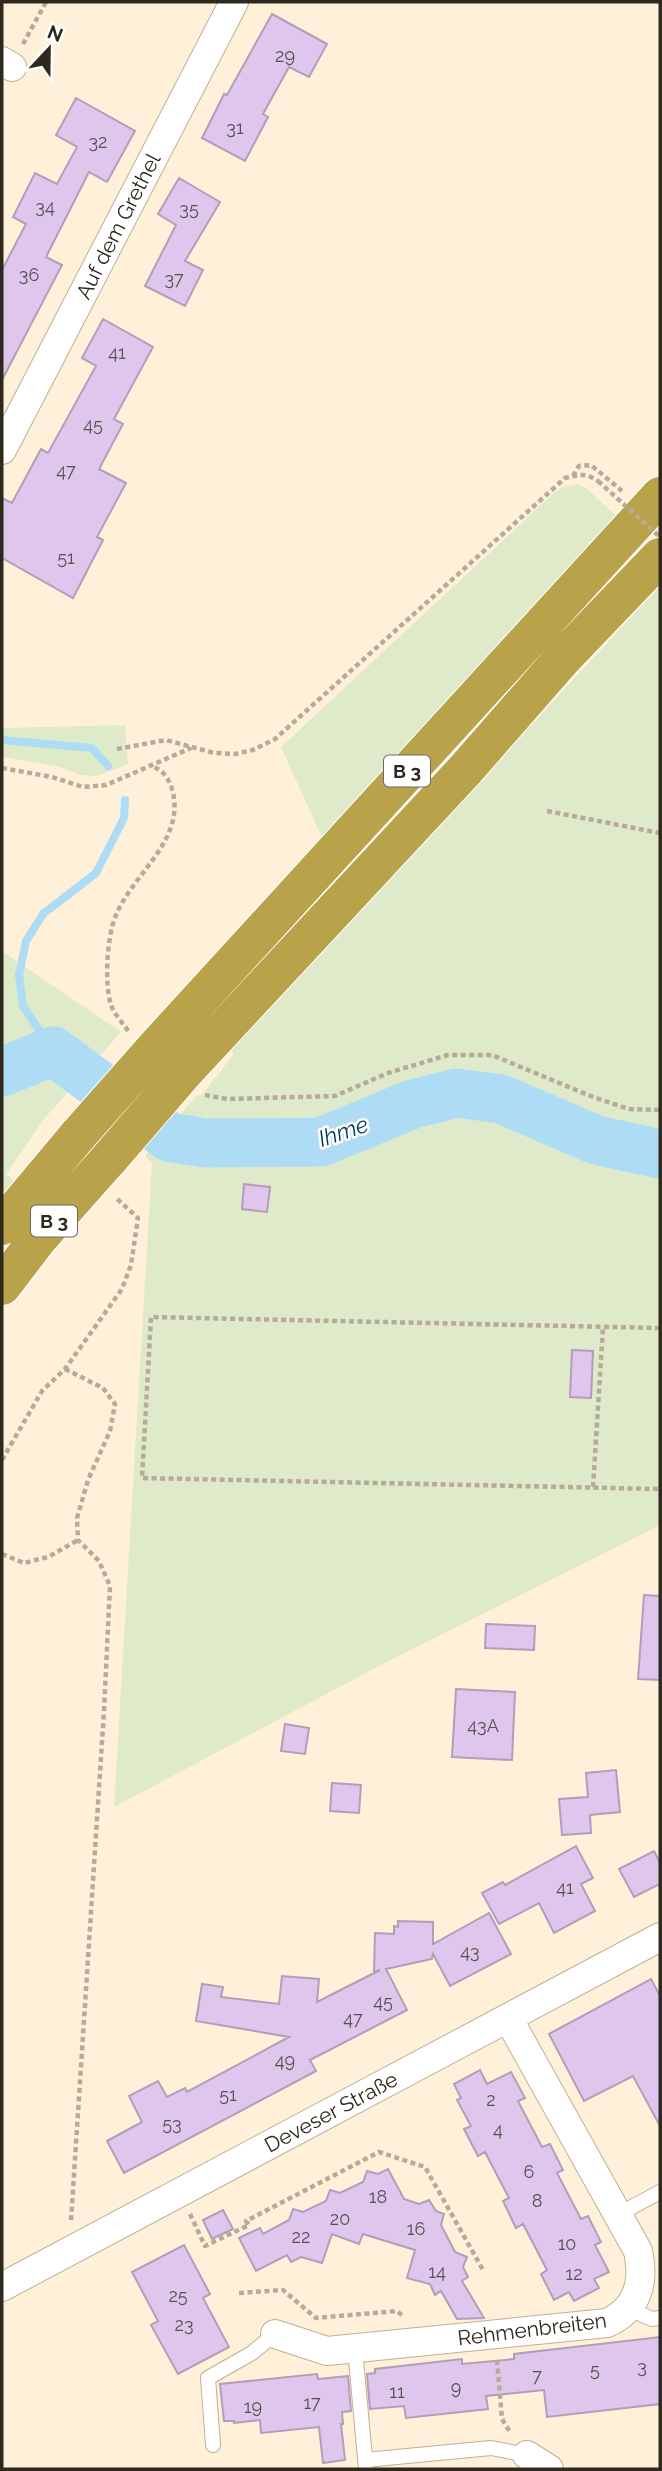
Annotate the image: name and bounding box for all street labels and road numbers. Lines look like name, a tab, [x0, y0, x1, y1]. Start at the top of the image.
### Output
street label: Auf dem Grethel	[71, 149, 166, 303]
road number: B 3	[384, 756, 430, 786]
road number: B 3	[31, 1205, 77, 1236]
street label: Deveser Straße	[260, 2066, 402, 2158]
street label: Rehmenbreiten	[456, 2307, 608, 2351]

